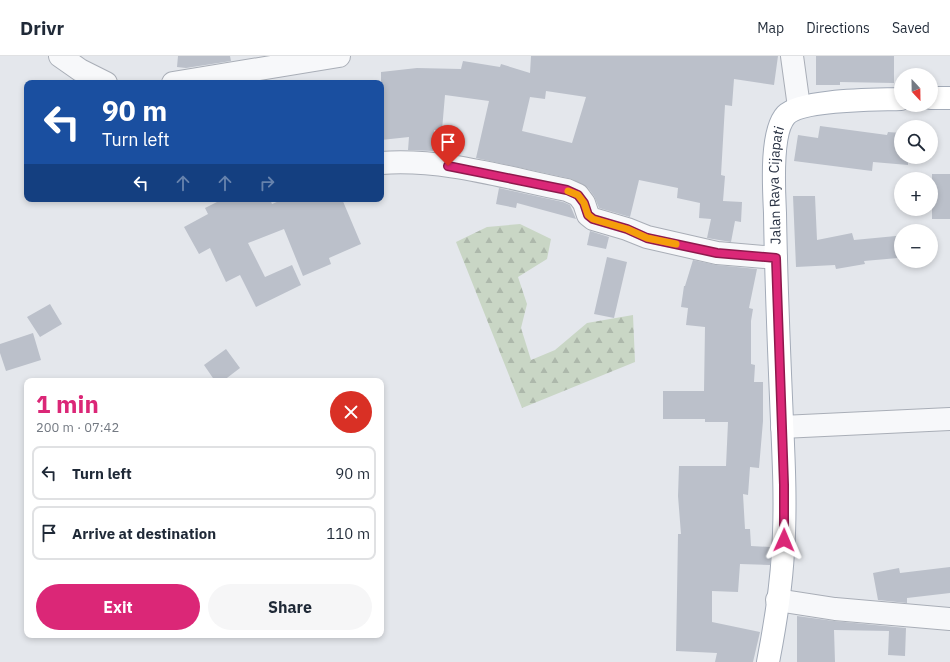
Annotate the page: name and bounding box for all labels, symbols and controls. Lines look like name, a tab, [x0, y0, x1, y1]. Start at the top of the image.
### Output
text: Drivr	[20, 16, 64, 40]
text: Map	[757, 19, 784, 37]
text: Directions	[806, 19, 870, 37]
text: Saved	[892, 19, 930, 37]
north arrow	[894, 68, 938, 112]
map controls	[894, 68, 938, 268]
text: 90 m	[102, 92, 167, 129]
icon: left	[36, 96, 88, 148]
button: search	[894, 120, 938, 164]
street label: Jalan Raya Cijapati	[765, 124, 788, 245]
pin	[431, 125, 465, 166]
text: Turn left	[102, 128, 170, 151]
icon: arrive	[437, 131, 459, 153]
icon: left	[130, 172, 152, 194]
icon: ahead	[172, 172, 194, 194]
icon: ahead	[214, 172, 236, 194]
icon: right	[256, 172, 278, 194]
button: +	[894, 172, 938, 216]
button: −	[894, 224, 938, 268]
text: 1 min	[36, 388, 99, 420]
button: close	[330, 391, 372, 433]
text: 200 m · 07:42	[36, 419, 119, 436]
icon: left	[38, 462, 60, 484]
text: Turn left	[72, 464, 132, 483]
text: 90 m	[335, 464, 370, 483]
position arrow	[763, 519, 805, 561]
icon: arrive	[38, 522, 60, 544]
text: Arrive at destination	[72, 524, 216, 543]
text: 110 m	[326, 524, 370, 543]
button: Exit	[36, 584, 200, 630]
button: Share	[208, 584, 372, 630]

